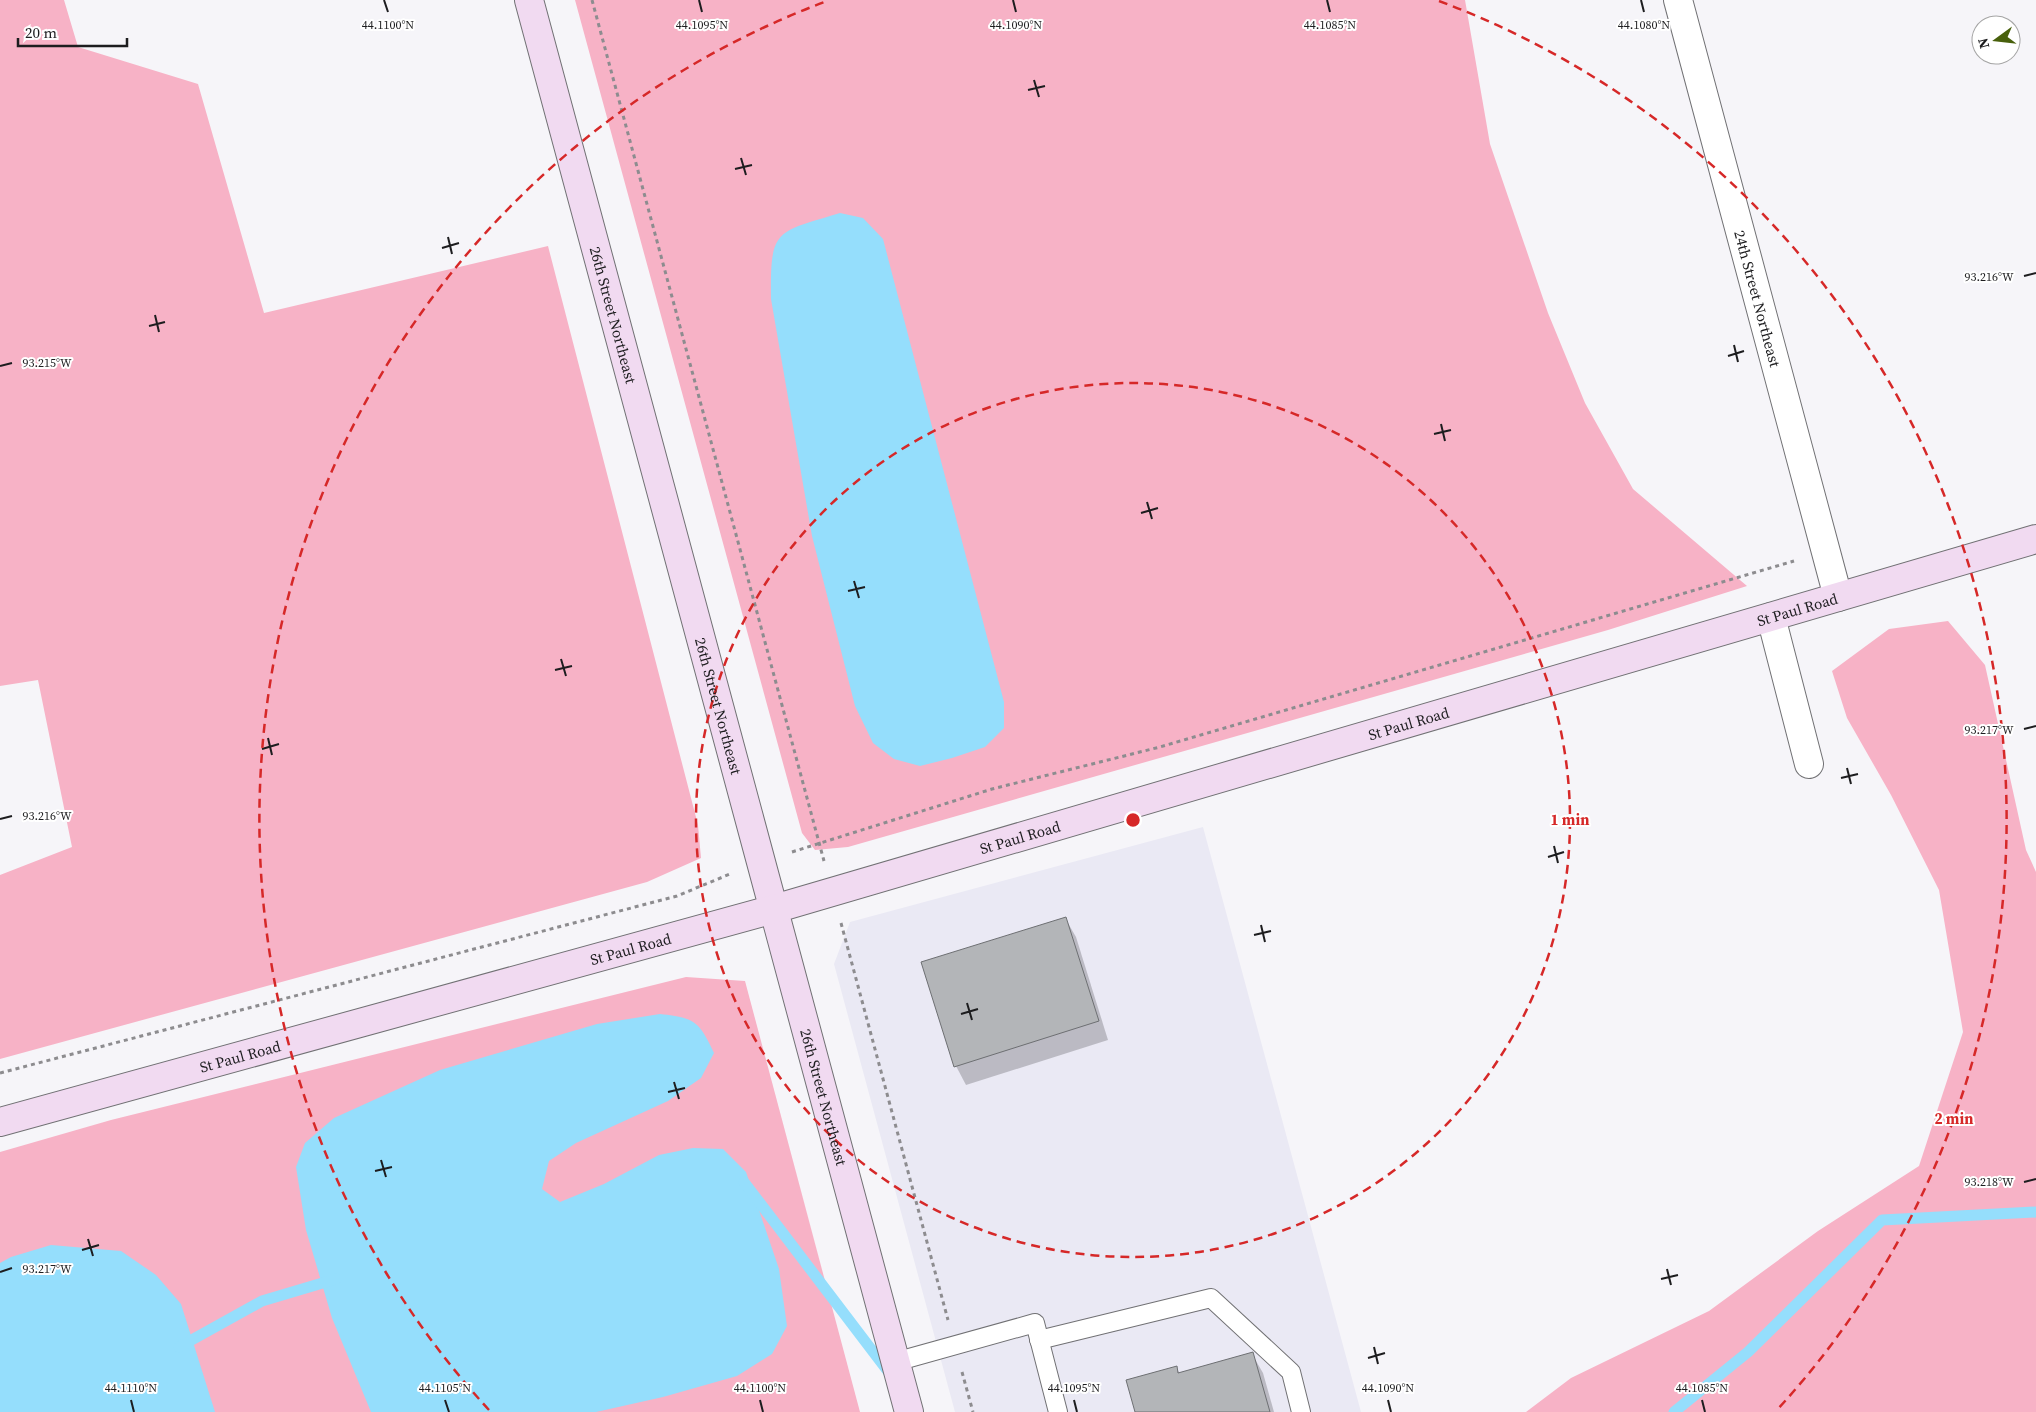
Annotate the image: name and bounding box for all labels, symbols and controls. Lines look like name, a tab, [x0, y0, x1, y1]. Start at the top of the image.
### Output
scale bar	[18, 15, 126, 47]
north arrow	[1971, 15, 2021, 65]
text: 44.1100°N	[362, 17, 414, 33]
text: 44.1095°N	[676, 17, 728, 33]
text: 44.1090°N	[990, 17, 1042, 33]
text: 44.1085°N	[1304, 17, 1356, 33]
text: 44.1080°N	[1618, 17, 1670, 33]
text: 20 m	[25, 22, 57, 43]
text: N	[1972, 36, 1994, 51]
street label: 24th Street Northeast	[1730, 228, 1786, 369]
street label: 26th Street Northeast	[585, 244, 642, 386]
text: 93.216°W	[1964, 269, 2014, 285]
text: 93.215°W	[22, 355, 72, 371]
street label: St Paul Road	[1754, 587, 1840, 631]
street label: 26th Street Northeast	[691, 635, 747, 777]
street label: St Paul Road	[1366, 701, 1452, 745]
text: 93.217°W	[1964, 722, 2014, 738]
text: 93.216°W	[22, 808, 72, 824]
text: 1 min	[1551, 809, 1589, 830]
centre of rings	[1124, 811, 1142, 829]
street label: St Paul Road	[977, 815, 1063, 859]
street label: St Paul Road	[588, 927, 674, 970]
street label: 26th Street Northeast	[796, 1026, 853, 1168]
street label: St Paul Road	[197, 1035, 283, 1077]
text: 2 min	[1935, 1108, 1973, 1129]
text: 93.218°W	[1964, 1174, 2014, 1190]
text: 93.217°W	[22, 1261, 72, 1277]
text: 44.1110°N	[105, 1380, 157, 1396]
text: 44.1105°N	[419, 1380, 471, 1396]
text: 44.1100°N	[734, 1380, 786, 1396]
text: 44.1095°N	[1048, 1380, 1100, 1396]
text: 44.1090°N	[1362, 1380, 1414, 1396]
text: 44.1085°N	[1676, 1380, 1728, 1396]

